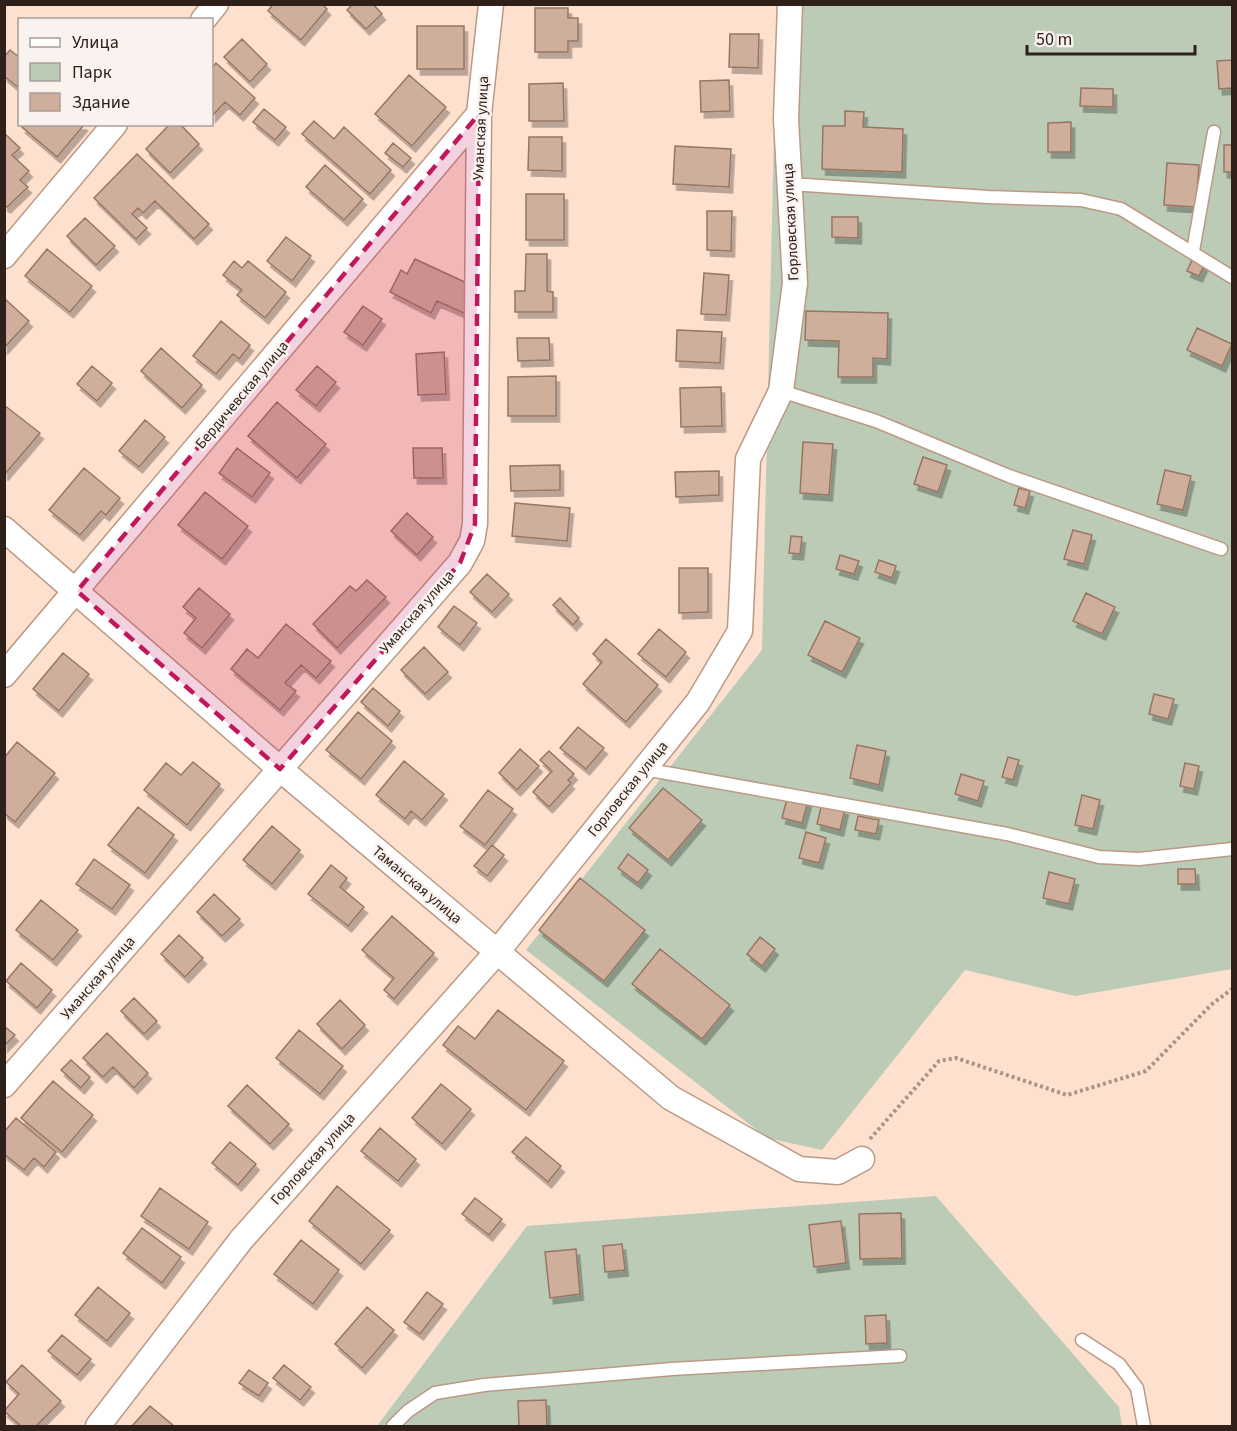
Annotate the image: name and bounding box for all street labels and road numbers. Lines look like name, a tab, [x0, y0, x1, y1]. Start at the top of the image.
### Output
street label: Уманская улица	[468, 75, 494, 181]
street label: Горловская улица	[777, 163, 805, 281]
street label: Бердичевская улица	[190, 336, 294, 454]
street label: Уманская улица	[375, 566, 459, 658]
street label: Горловская улица	[583, 737, 673, 841]
street label: Таманская улица	[367, 841, 467, 929]
street label: Уманская улица	[56, 932, 140, 1024]
street label: Горловская улица	[266, 1108, 360, 1210]

